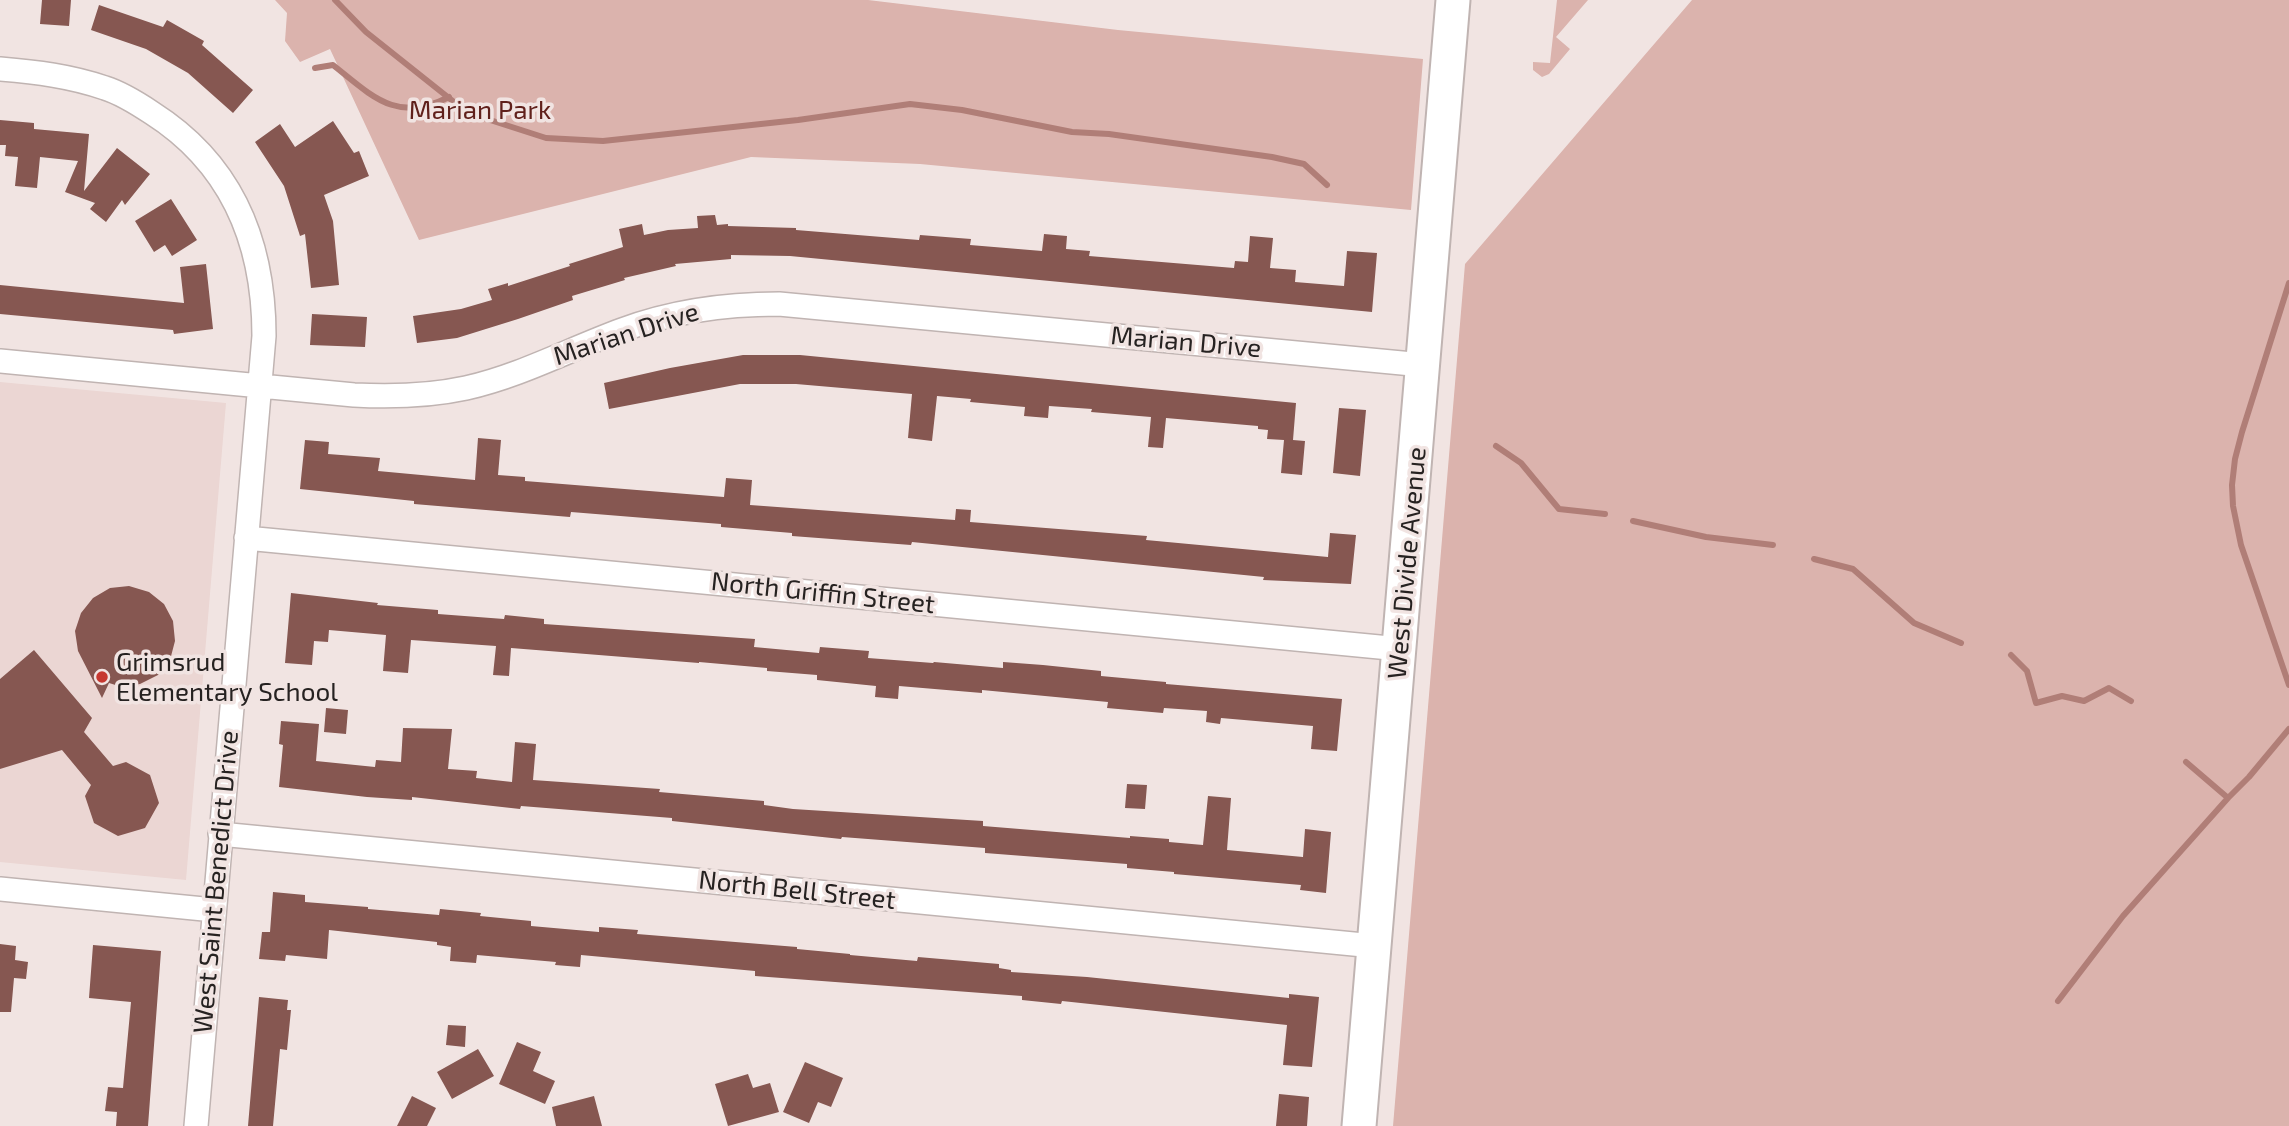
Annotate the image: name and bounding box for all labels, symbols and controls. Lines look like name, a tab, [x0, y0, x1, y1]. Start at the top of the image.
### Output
park label: Marian Park	[409, 94, 551, 126]
street label: Marian Drive	[549, 296, 703, 372]
street label: Marian Drive	[1110, 320, 1262, 364]
street label: West Divide Avenue	[1381, 446, 1433, 680]
street label: North Griffin Street	[710, 566, 936, 620]
place label: Grimsrud Elementary School	[116, 646, 338, 708]
marker: Grimsrud Elementary School	[94, 669, 110, 685]
street label: West Saint Benedict Drive	[187, 729, 245, 1035]
street label: North Bell Street	[697, 864, 897, 916]

